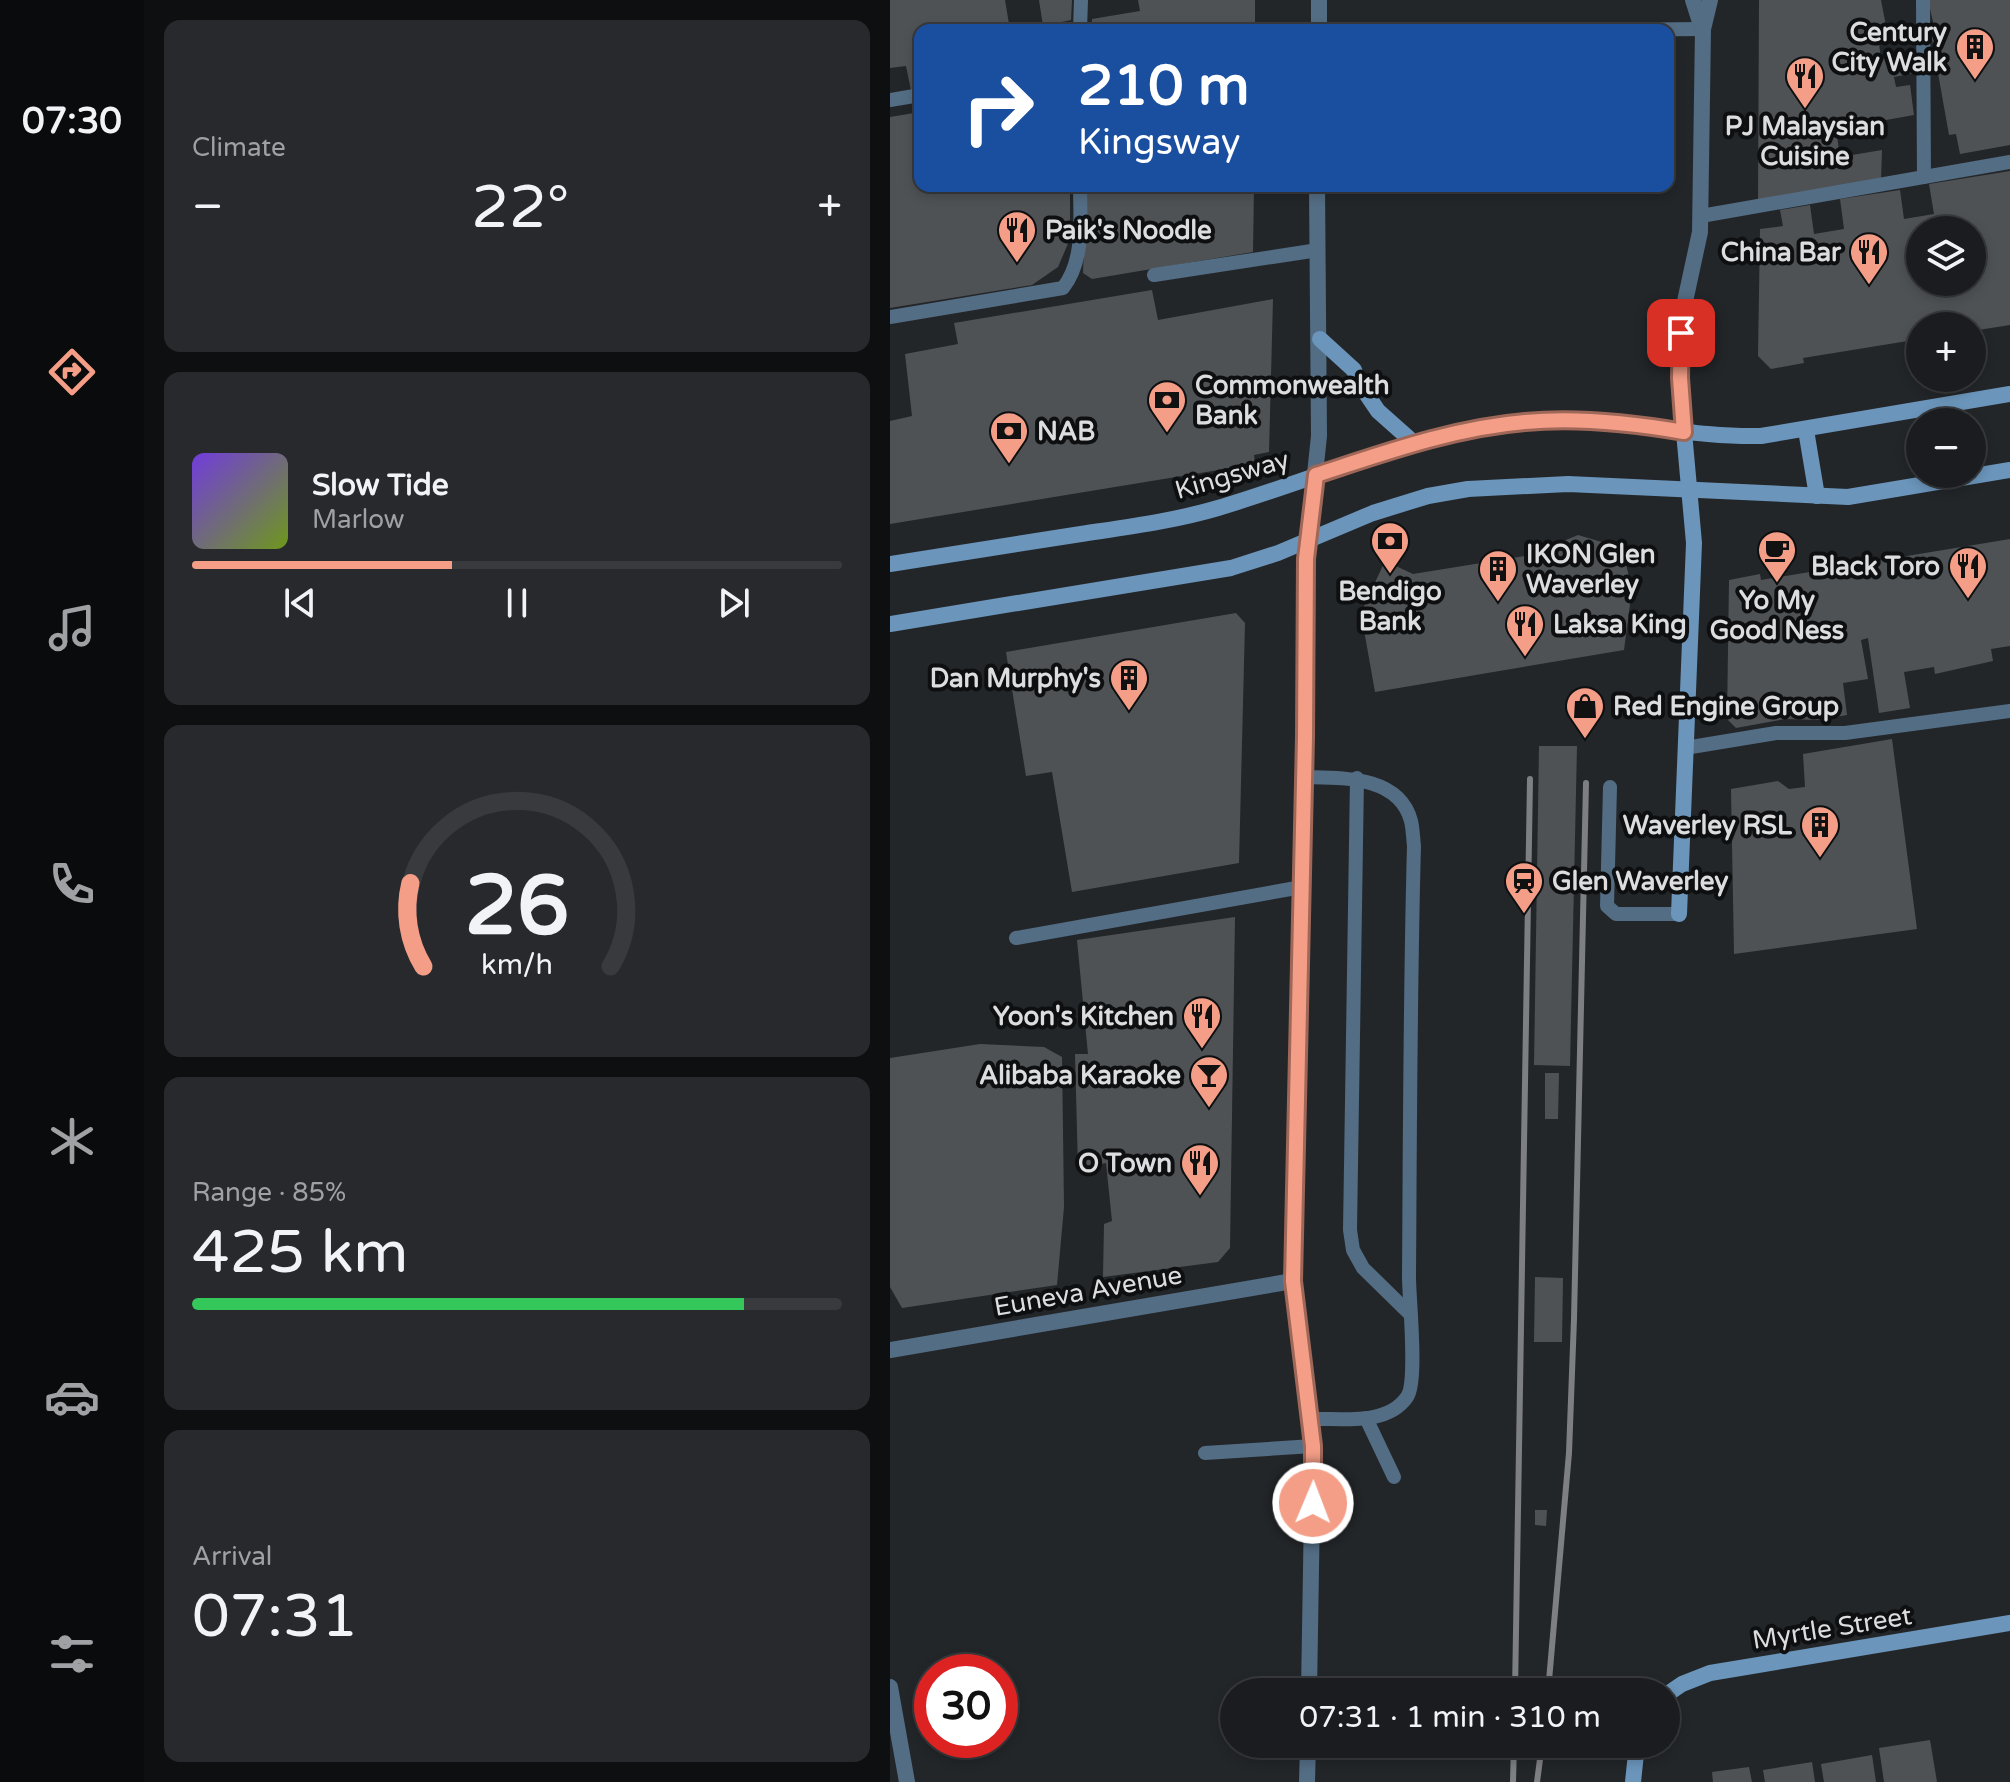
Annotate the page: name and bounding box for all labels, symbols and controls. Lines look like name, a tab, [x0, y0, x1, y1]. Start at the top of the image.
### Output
place label: Century City Walk	[1831, 17, 1947, 78]
building icon: Century City Walk	[1954, 26, 1996, 81]
text: 210 m	[1078, 53, 1249, 120]
restaurant icon: PJ Malaysian Cuisine	[1784, 55, 1826, 110]
icon: right	[946, 56, 1050, 160]
text: 07:30	[22, 100, 122, 143]
place label: PJ Malaysian Cuisine	[1725, 111, 1885, 172]
text: Kingsway	[1078, 121, 1240, 164]
text: Climate	[192, 132, 286, 163]
text: 22°	[471, 172, 569, 244]
text: −	[192, 181, 223, 234]
text: +	[817, 181, 842, 234]
restaurant icon: Paik's Noodle	[996, 209, 1038, 264]
place label: Paik's Noodle	[1045, 215, 1212, 246]
map controls	[1906, 216, 1986, 488]
button: layers	[1906, 216, 1986, 296]
restaurant icon: China Bar	[1848, 231, 1890, 286]
place label: China Bar	[1721, 237, 1842, 268]
pin	[1647, 299, 1715, 367]
icon: arrive	[1659, 311, 1703, 355]
button: +	[1906, 312, 1986, 392]
icon: directions	[44, 344, 100, 400]
place label: Commonwealth Bank	[1195, 370, 1390, 431]
bank icon: Commonwealth Bank	[1146, 379, 1188, 434]
button: −	[1906, 408, 1986, 488]
bank icon: NAB	[988, 410, 1030, 465]
place label: NAB	[1037, 416, 1095, 447]
street label: Kingsway	[1171, 444, 1293, 506]
text: Slow Tide	[312, 467, 449, 504]
text: Marlow	[312, 504, 404, 535]
bank icon: Bendigo Bank	[1369, 520, 1411, 575]
cafe icon: Yo My Good Ness	[1756, 529, 1798, 584]
place label: IKON Glen Waverley	[1526, 539, 1656, 600]
restaurant icon: Black Toro	[1947, 545, 1989, 600]
building icon: IKON Glen Waverley	[1477, 548, 1519, 603]
place label: Black Toro	[1811, 551, 1940, 582]
place label: Bendigo Bank	[1338, 576, 1442, 637]
icon: previous	[278, 581, 322, 625]
icon: pause	[495, 581, 539, 625]
icon: next	[712, 581, 756, 625]
place label: Yo My Good Ness	[1710, 585, 1844, 646]
icon: music	[44, 600, 100, 656]
restaurant icon: Laksa King	[1504, 603, 1546, 658]
place label: Laksa King	[1553, 609, 1687, 640]
building icon: Dan Murphy's	[1108, 657, 1150, 712]
place label: Dan Murphy's	[930, 663, 1101, 694]
shop icon: Red Engine Group	[1564, 685, 1606, 740]
place label: Red Engine Group	[1613, 691, 1839, 722]
building icon: Waverley RSL	[1799, 804, 1841, 859]
place label: Waverley RSL	[1623, 810, 1793, 841]
icon: phone	[44, 856, 100, 912]
text: 26	[465, 857, 569, 957]
station icon: Glen Waverley	[1503, 860, 1545, 915]
place label: Glen Waverley	[1552, 866, 1728, 897]
text: km/h	[481, 948, 553, 982]
restaurant icon: Yoon's Kitchen	[1181, 995, 1223, 1050]
place label: Yoon's Kitchen	[993, 1001, 1174, 1032]
bar icon: Alibaba Karaoke	[1188, 1054, 1230, 1109]
place label: Alibaba Karaoke	[979, 1060, 1181, 1091]
icon: climate	[44, 1113, 100, 1169]
restaurant icon: O Town	[1179, 1142, 1221, 1197]
place label: O Town	[1078, 1148, 1172, 1179]
text: Range · 85%	[192, 1177, 346, 1208]
text: 425 km	[192, 1217, 408, 1289]
street label: Euneva Avenue	[991, 1259, 1185, 1323]
icon: car	[44, 1369, 100, 1425]
position arrow	[1271, 1461, 1355, 1545]
text: Arrival	[192, 1541, 272, 1572]
text: 07:31	[192, 1581, 358, 1653]
street label: Myrtle Street	[1750, 1600, 1914, 1656]
icon: filters	[44, 1626, 100, 1682]
speed limit sign: 30	[914, 1654, 1018, 1758]
text: 07:31 · 1 min · 310 m	[1299, 1699, 1601, 1736]

